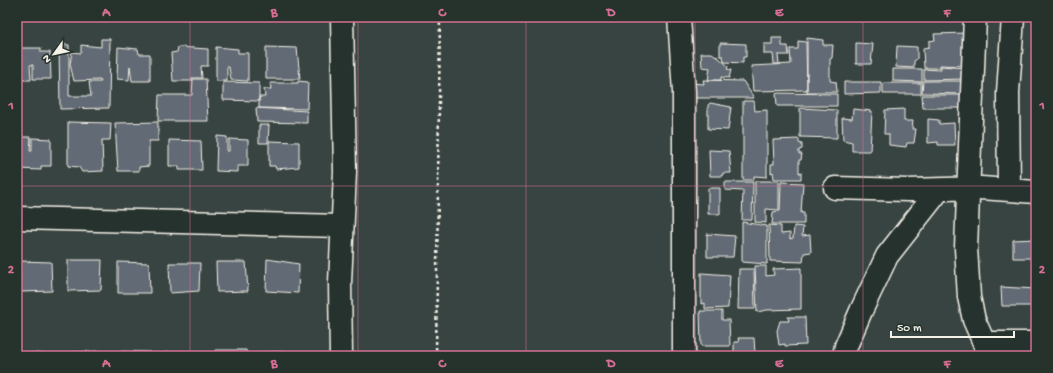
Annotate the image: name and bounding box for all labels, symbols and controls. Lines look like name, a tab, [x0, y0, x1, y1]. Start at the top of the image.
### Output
text: A	[101, 6, 111, 21]
text: B	[270, 6, 279, 21]
text: C	[437, 6, 447, 21]
text: D	[606, 6, 616, 21]
text: E	[775, 6, 784, 21]
text: F	[943, 6, 952, 21]
north arrow	[34, 34, 74, 74]
text: N	[40, 52, 54, 65]
text: 1	[7, 99, 14, 114]
text: 1	[1038, 99, 1045, 114]
text: 2	[8, 263, 15, 278]
text: 2	[1039, 263, 1046, 278]
scale bar	[891, 313, 1014, 339]
text: 50 m	[897, 322, 922, 336]
text: A	[101, 357, 111, 372]
text: B	[270, 357, 279, 372]
text: C	[437, 357, 447, 372]
text: D	[606, 357, 616, 372]
text: E	[775, 357, 784, 372]
text: F	[943, 357, 952, 372]

